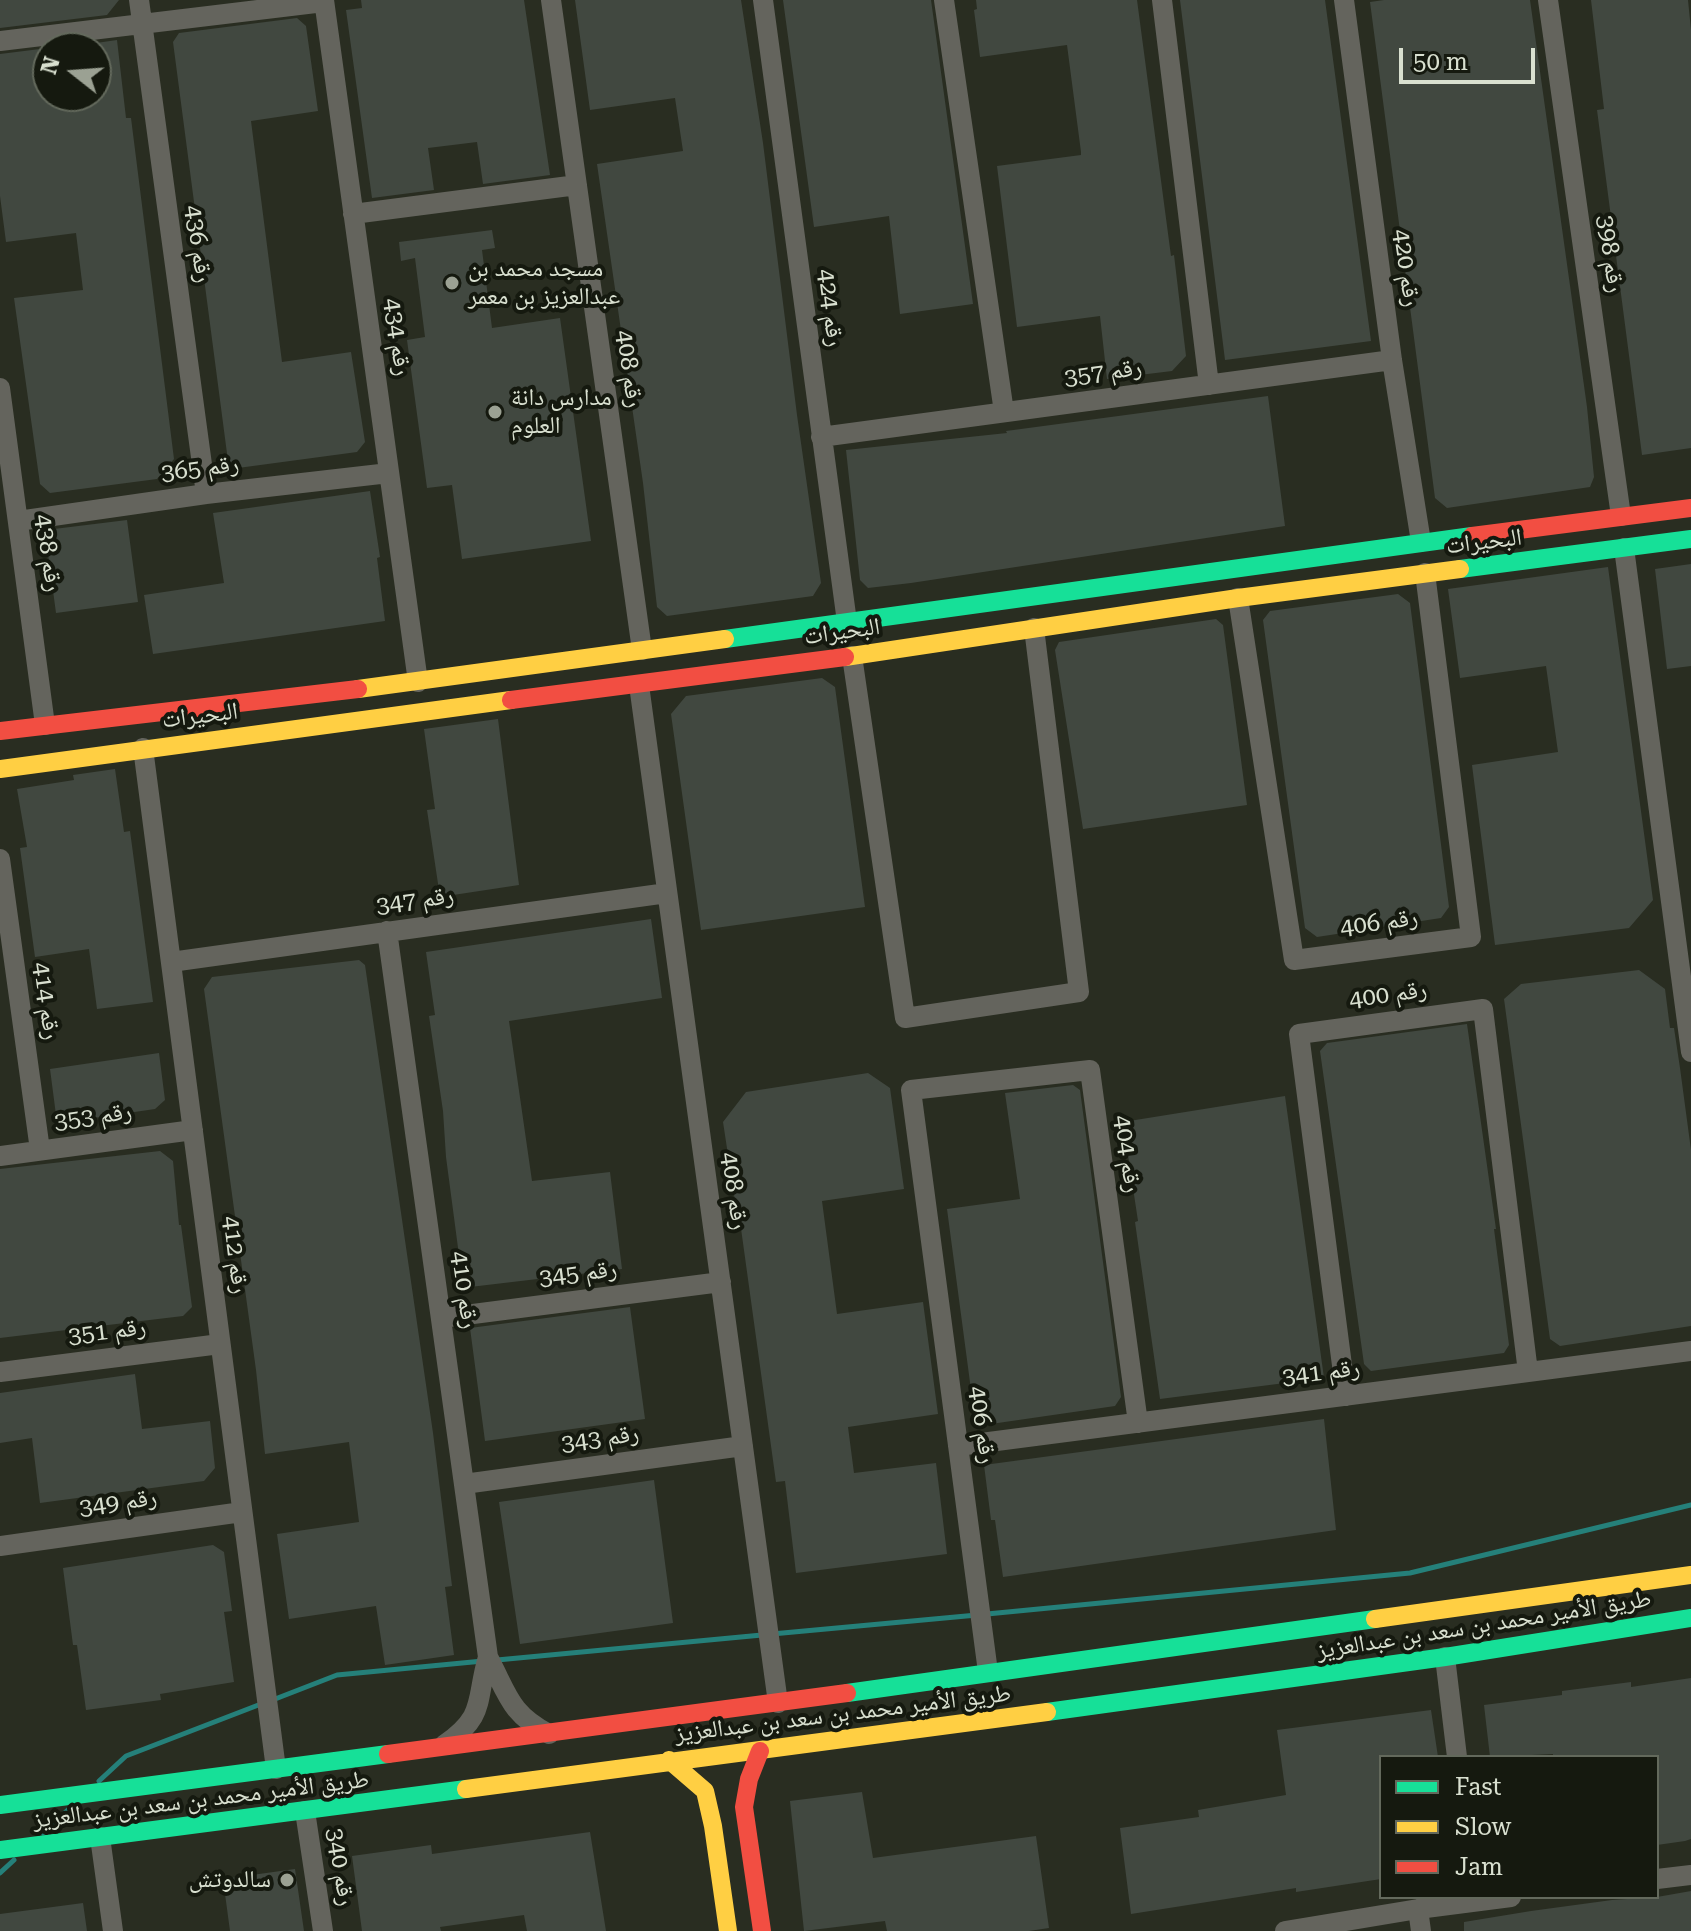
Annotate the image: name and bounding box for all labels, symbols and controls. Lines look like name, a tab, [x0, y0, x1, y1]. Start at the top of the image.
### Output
north arrow	[32, 32, 112, 112]
scale bar	[1403, 32, 1539, 82]
text: 50 m	[1413, 48, 1468, 76]
text: N	[36, 54, 65, 77]
street label: رقم 436	[178, 203, 218, 285]
street label: رقم 398	[1590, 213, 1630, 295]
street label: رقم 420	[1386, 227, 1426, 309]
place label: مسجد محمد بن عبدالعزيز بن معمر	[468, 255, 620, 311]
street label: رقم 424	[811, 267, 849, 349]
marker: مسجد محمد بن عبدالعزيز بن معمر	[443, 274, 461, 292]
street label: رقم 434	[377, 296, 417, 378]
street label: رقم 408	[609, 328, 649, 410]
street label: رقم 357	[1062, 353, 1144, 393]
place label: مدارس دانة العلوم	[511, 384, 612, 440]
marker: مدارس دانة العلوم	[486, 403, 504, 421]
street label: رقم 365	[159, 450, 241, 488]
street label: رقم 438	[28, 512, 68, 594]
street label: البحيرات	[1444, 523, 1524, 561]
street label: البحيرات	[802, 612, 882, 652]
street label: البحيرات	[160, 697, 240, 735]
street label: رقم 347	[374, 881, 456, 921]
street label: رقم 406	[1338, 903, 1420, 943]
street label: رقم 414	[26, 960, 66, 1042]
street label: رقم 400	[1347, 975, 1429, 1015]
street label: رقم 353	[52, 1097, 134, 1137]
street label: رقم 404	[1107, 1113, 1147, 1195]
street label: رقم 408	[714, 1150, 754, 1232]
street label: رقم 412	[216, 1214, 254, 1296]
street label: رقم 410	[444, 1249, 484, 1331]
street label: رقم 345	[537, 1255, 619, 1293]
street label: رقم 351	[66, 1313, 148, 1351]
street label: رقم 341	[1280, 1354, 1362, 1392]
street label: رقم 406	[962, 1384, 1002, 1466]
street label: رقم 343	[559, 1419, 641, 1459]
street label: رقم 349	[77, 1483, 159, 1523]
street label: طريق الأمير محمد بن سعد بن عبدالعزيز	[1315, 1584, 1653, 1666]
street label: طريق الأمير محمد بن سعد بن عبدالعزيز	[673, 1679, 1013, 1749]
legend	[1379, 1755, 1659, 1899]
street label: طريق الأمير محمد بن سعد بن عبدالعزيز	[31, 1765, 371, 1835]
text: Fast	[1455, 1773, 1502, 1801]
text: Slow	[1455, 1813, 1511, 1841]
street label: رقم 340	[320, 1826, 360, 1908]
text: Jam	[1455, 1853, 1503, 1881]
place label: سالدوتش	[189, 1866, 271, 1894]
marker: سالدوتش	[278, 1871, 296, 1889]

